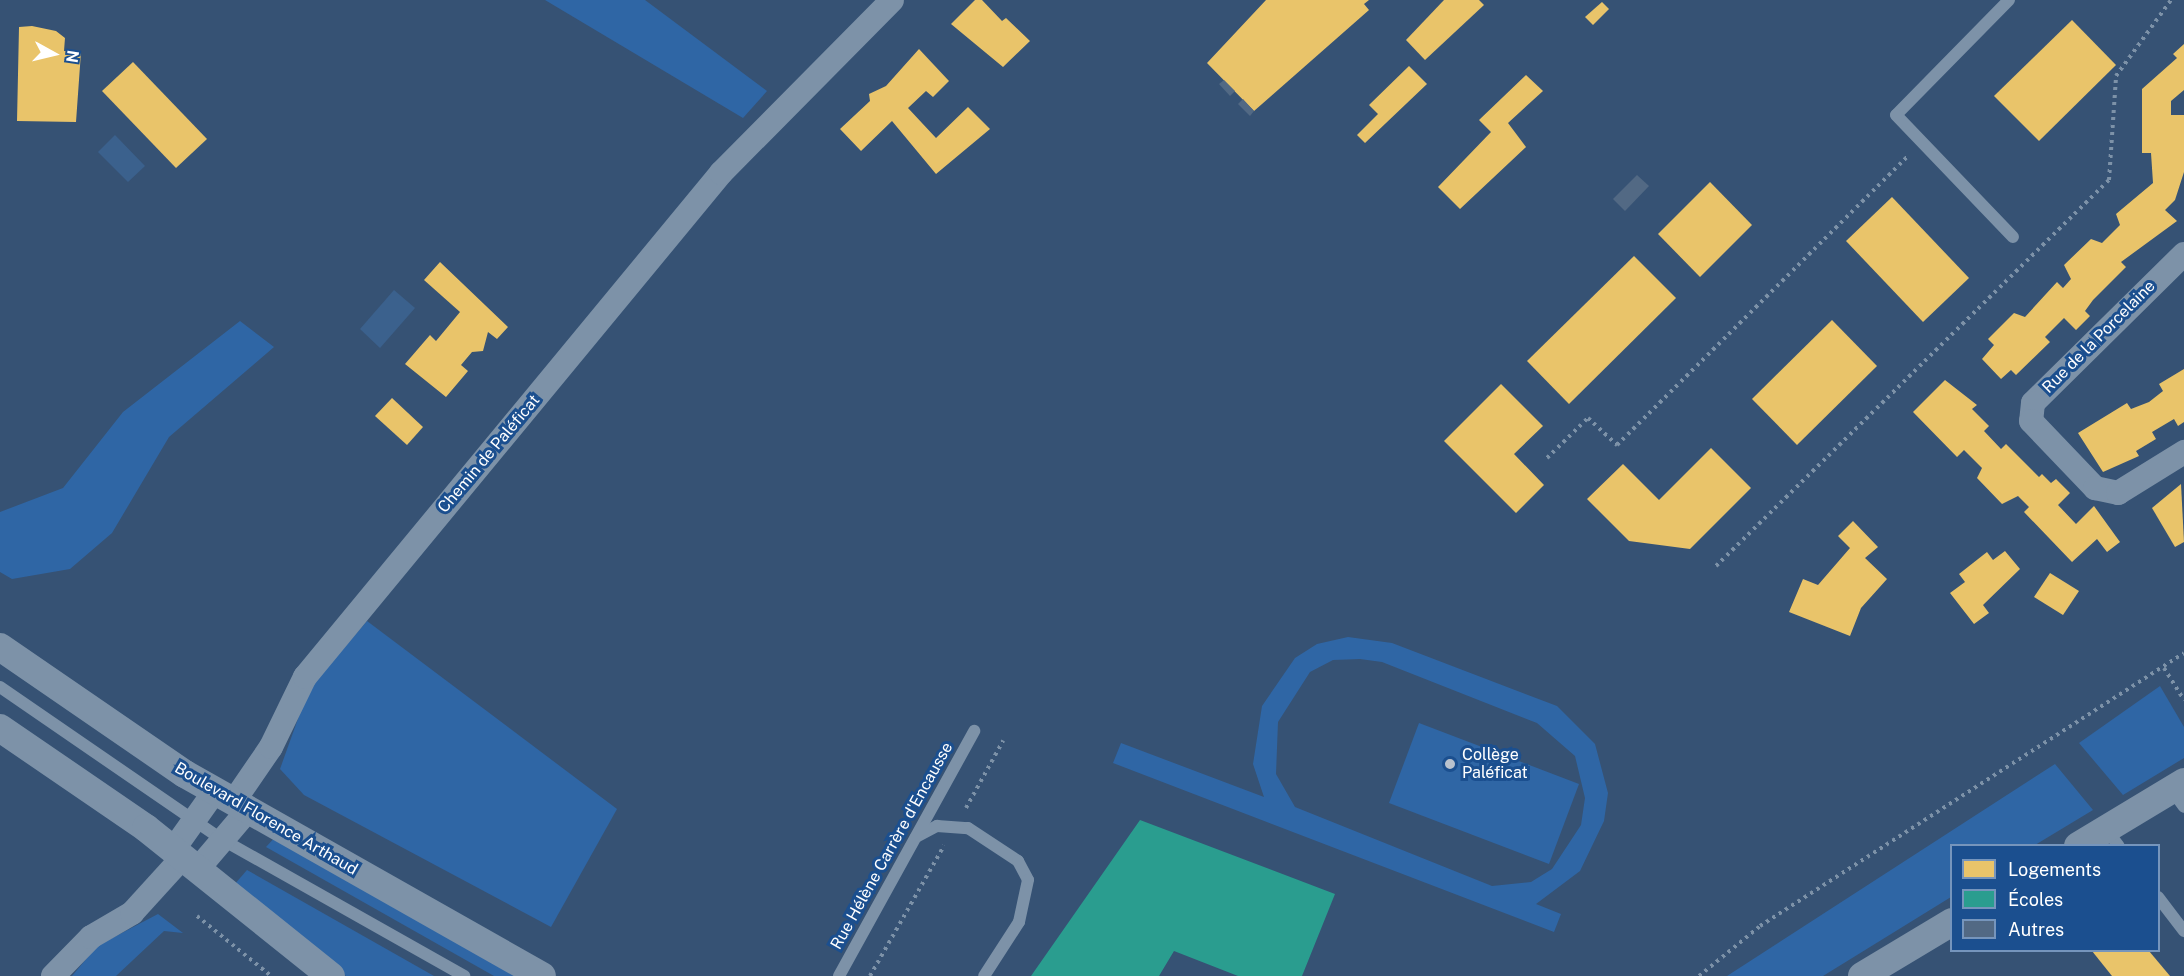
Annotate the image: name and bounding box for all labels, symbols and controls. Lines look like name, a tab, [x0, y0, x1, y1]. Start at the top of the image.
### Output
north arrow	[24, 24, 84, 84]
text: N	[62, 49, 83, 64]
street label: Rue de la Porcelaine	[2039, 277, 2159, 397]
street label: Chemin de Paléficat	[434, 391, 544, 517]
street label: Rue Hélène Carrère d'Encausse	[827, 739, 957, 953]
place label: Collège Paléficat	[1462, 745, 1528, 783]
marker: Collège Paléficat	[1443, 757, 1457, 771]
street label: Boulevard Florence Arthaud	[171, 759, 361, 879]
legend	[1950, 844, 2160, 952]
text: Logements	[2008, 859, 2101, 880]
text: Écoles	[2008, 889, 2063, 910]
text: Autres	[2008, 919, 2064, 940]

